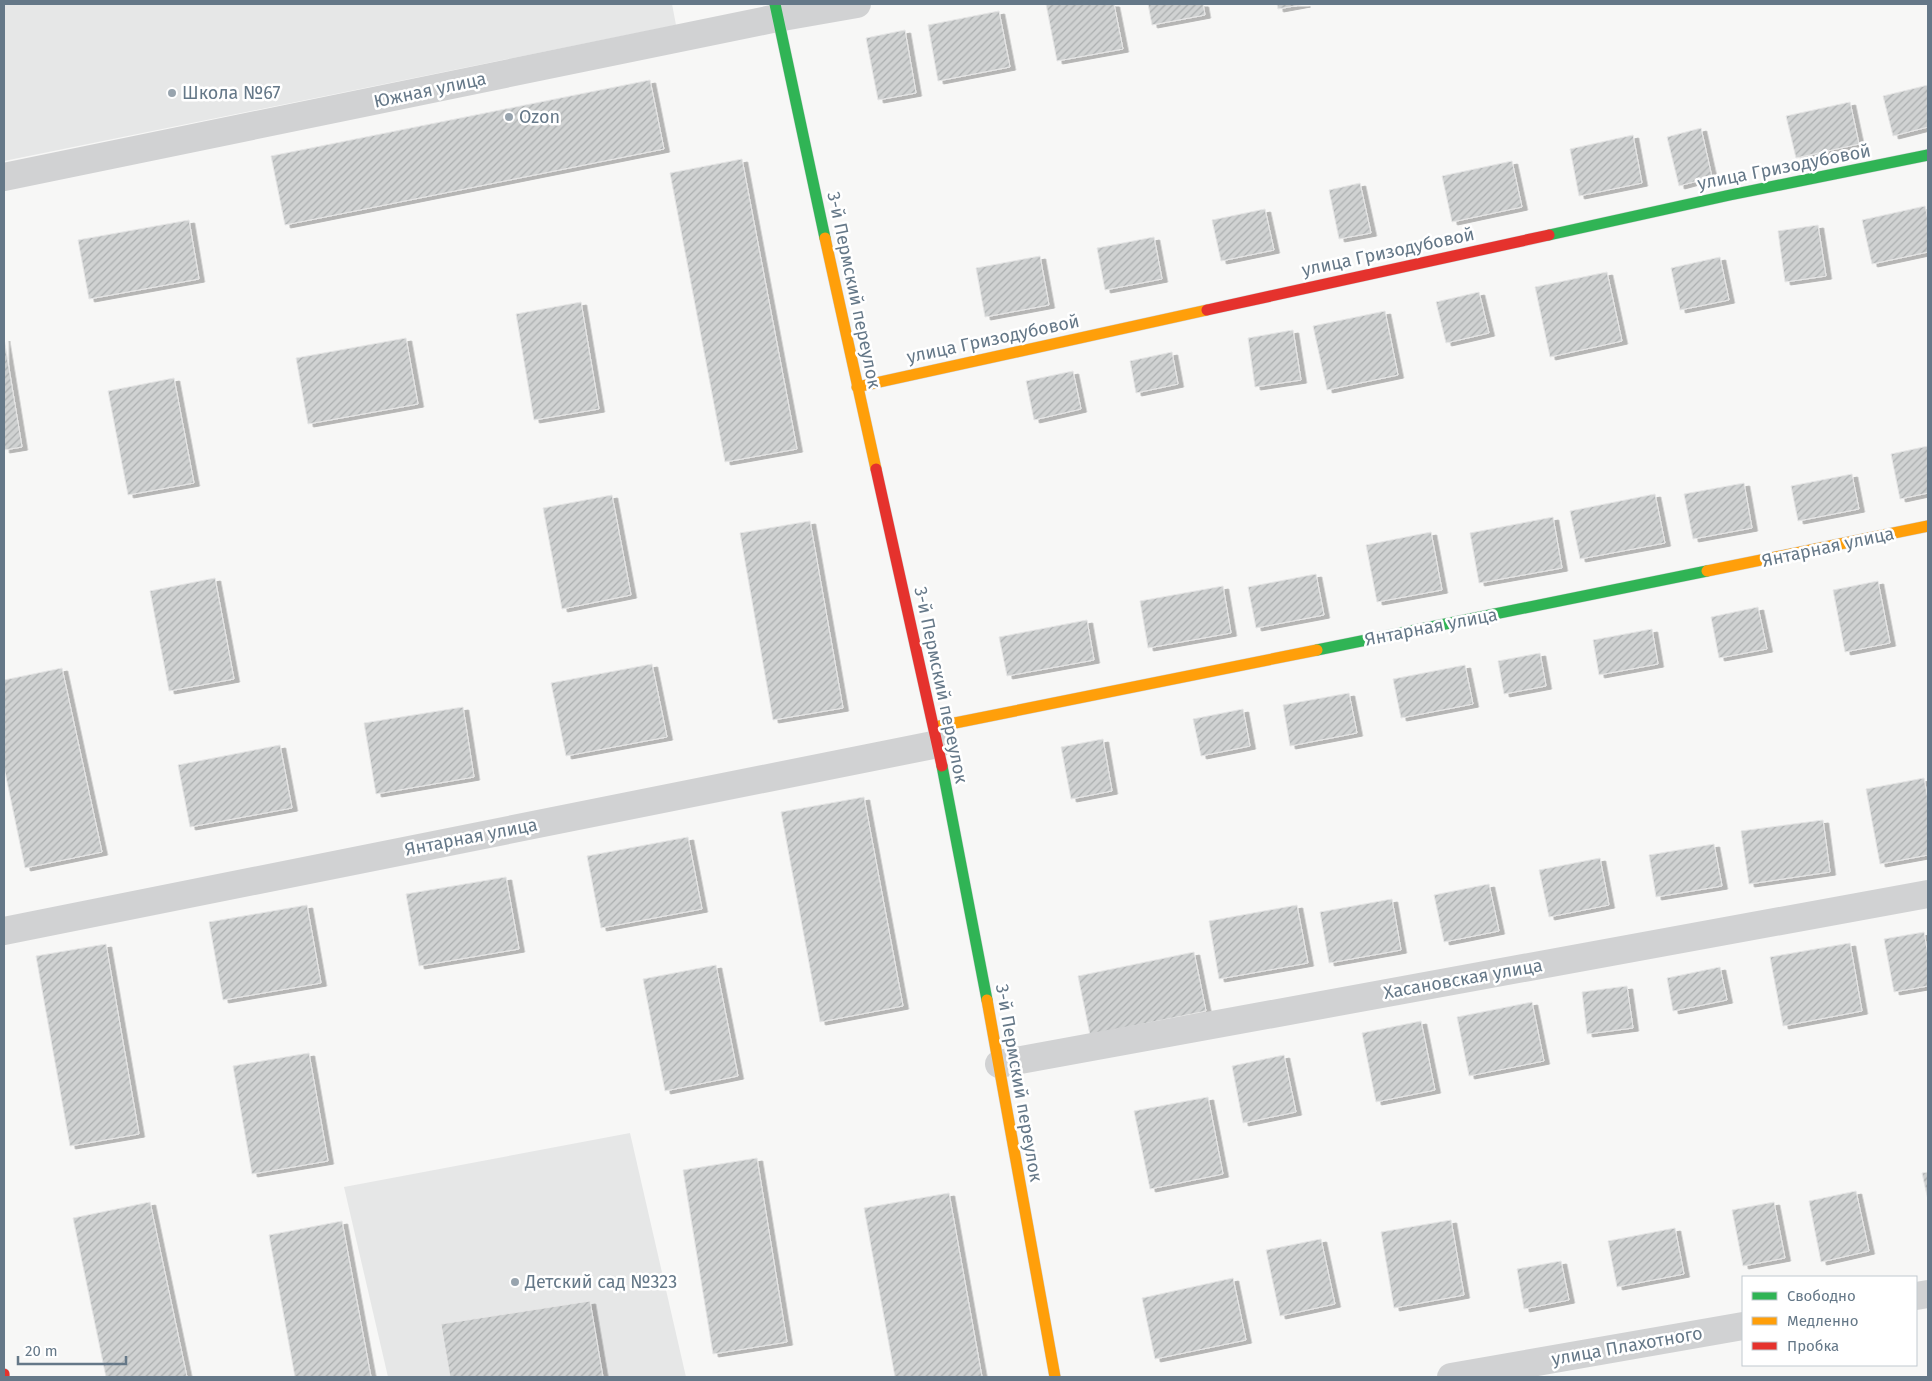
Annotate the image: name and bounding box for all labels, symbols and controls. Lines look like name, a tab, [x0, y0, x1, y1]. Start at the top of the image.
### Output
street label: Южная улица	[372, 67, 488, 113]
place label: Школа №67	[182, 82, 280, 104]
marker: Школа №67	[166, 87, 178, 99]
place label: Ozon	[519, 106, 560, 128]
marker: Ozon	[503, 111, 515, 123]
street label: улица Гризодубовой	[1695, 139, 1873, 195]
street label: 3-й Пермский переулок	[822, 190, 886, 391]
street label: улица Гризодубовой	[1300, 223, 1476, 281]
street label: улица Гризодубовой	[905, 310, 1081, 368]
street label: Янтарная улица	[1760, 522, 1896, 572]
street label: 3-й Пермский переулок	[909, 585, 973, 786]
street label: Янтарная улица	[1363, 603, 1499, 651]
street label: Янтарная улица	[403, 813, 539, 861]
street label: Хасановская улица	[1382, 954, 1544, 1004]
street label: 3-й Пермский переулок	[991, 982, 1047, 1184]
place label: Детский сад №323	[524, 1271, 677, 1293]
marker: Детский сад №323	[509, 1276, 521, 1288]
legend	[1742, 1276, 1917, 1366]
text: Свободно	[1787, 1287, 1856, 1305]
text: Медленно	[1787, 1312, 1859, 1330]
street label: улица Плахотного	[1550, 1322, 1704, 1370]
scale bar	[18, 1334, 125, 1366]
text: Пробка	[1787, 1337, 1839, 1355]
text: 20 m	[25, 1342, 58, 1360]

